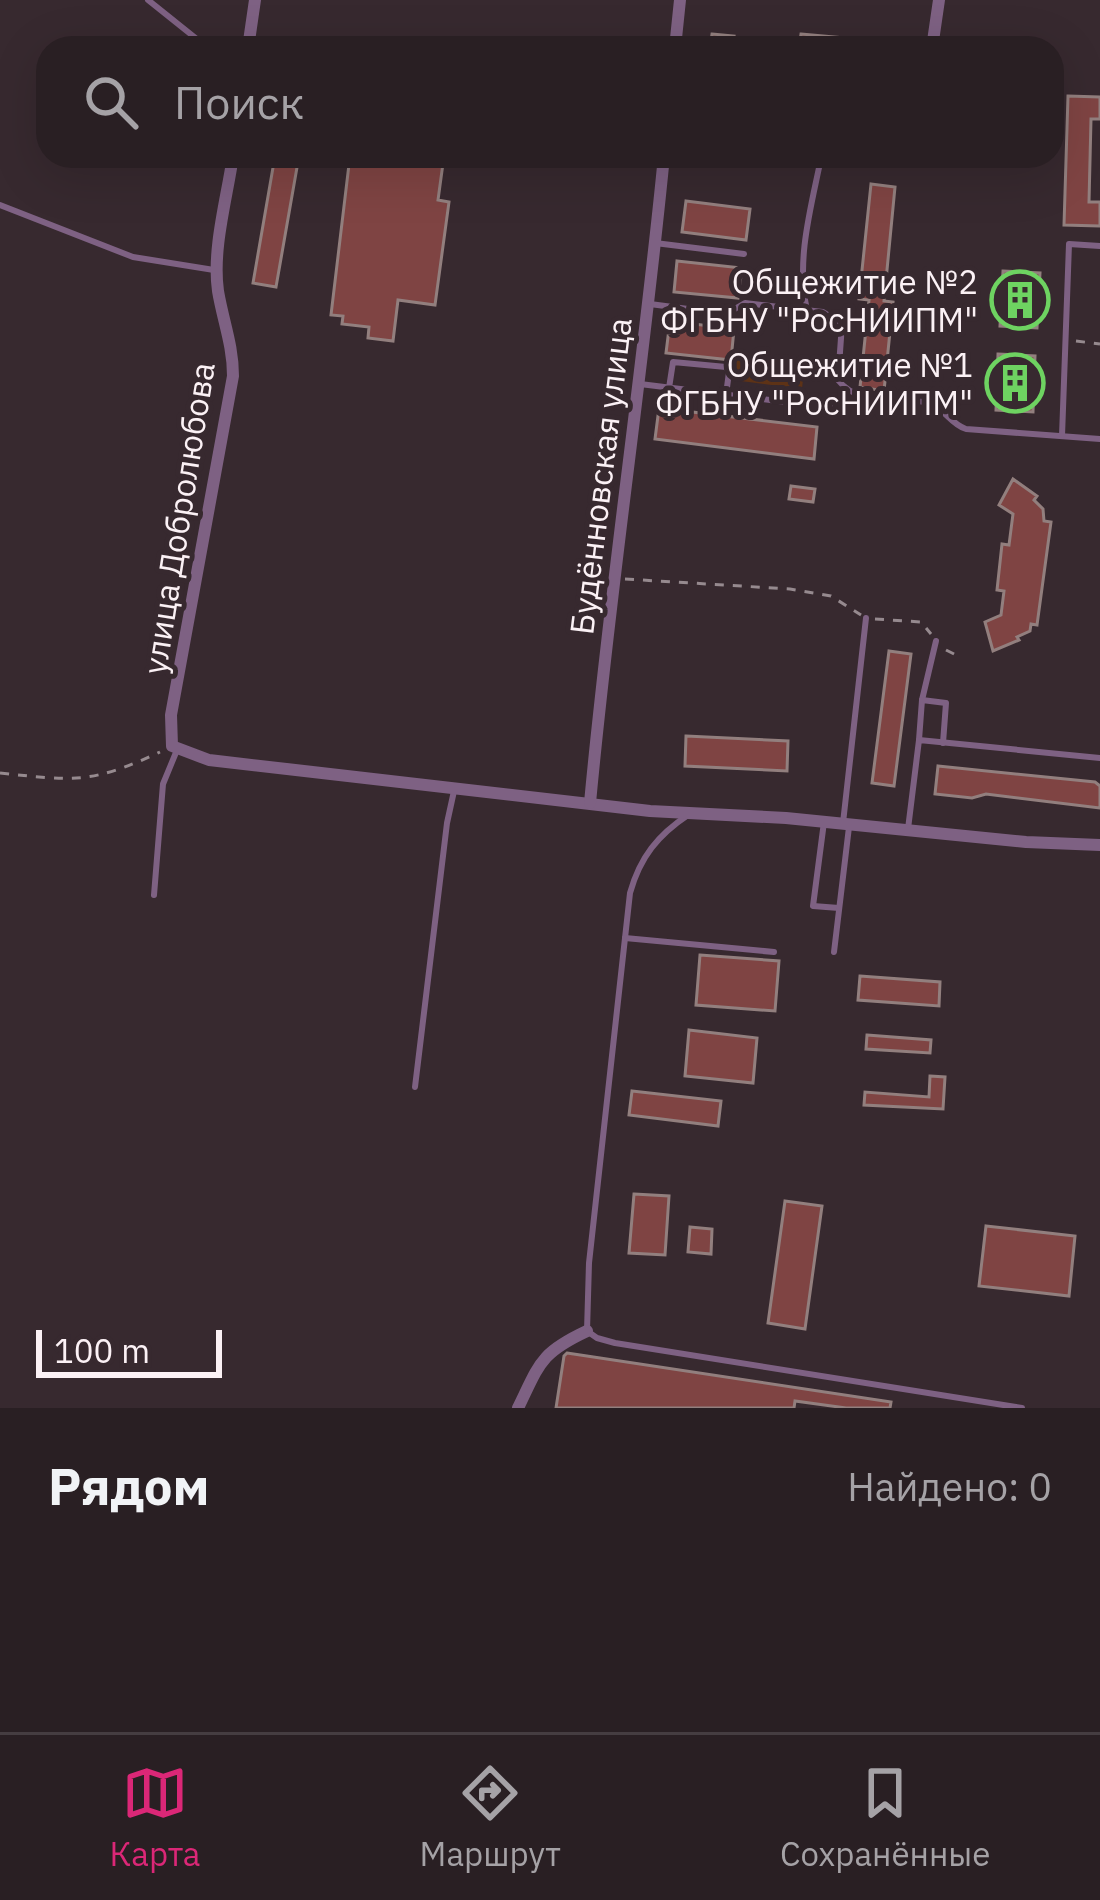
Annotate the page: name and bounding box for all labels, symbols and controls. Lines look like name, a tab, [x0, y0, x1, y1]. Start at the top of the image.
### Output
search box	[36, 36, 1064, 168]
icon: search	[78, 69, 144, 135]
text: Поиск	[174, 73, 304, 131]
place label: Общежитие №2 ФГБНУ "РосНИИПМ"	[660, 260, 978, 341]
building icon: Общежитие №2 ФГБНУ "РосНИИПМ"	[989, 269, 1051, 331]
street label: Будённовская улица	[559, 315, 641, 637]
place label: Общежитие №1 ФГБНУ "РосНИИПМ"	[655, 343, 973, 424]
building icon: Общежитие №1 ФГБНУ "РосНИИПМ"	[984, 352, 1046, 414]
street label: улица Добролюбова	[132, 359, 224, 677]
scale bar	[36, 1324, 222, 1377]
text: 100 m	[54, 1329, 150, 1372]
text: Рядом	[48, 1453, 210, 1519]
text: Найдено: 0	[847, 1461, 1052, 1512]
tab: Карта	[110, 1760, 200, 1875]
tab: Маршрут	[420, 1760, 561, 1875]
tab: Сохранённые	[780, 1760, 990, 1875]

